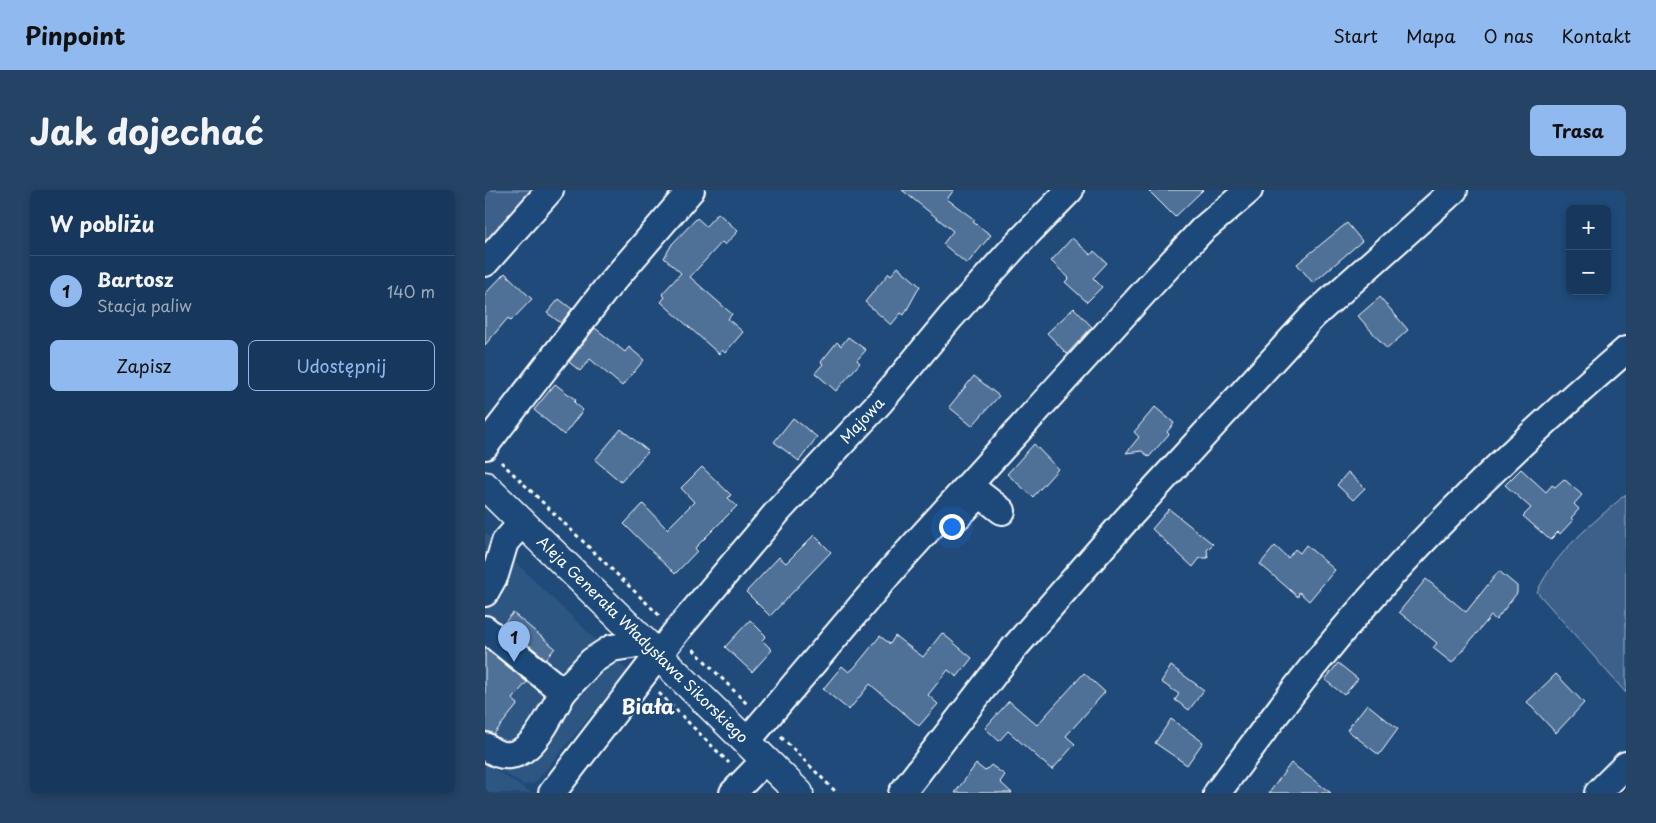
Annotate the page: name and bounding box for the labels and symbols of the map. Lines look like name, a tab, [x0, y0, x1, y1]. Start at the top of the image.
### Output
street label: Majowa	[834, 391, 889, 448]
your location	[939, 514, 965, 540]
street label: Aleja Generała Władysława Sikorskiego	[532, 530, 754, 748]
pin: 1	[498, 621, 530, 662]
district label: Biała	[621, 691, 675, 721]

